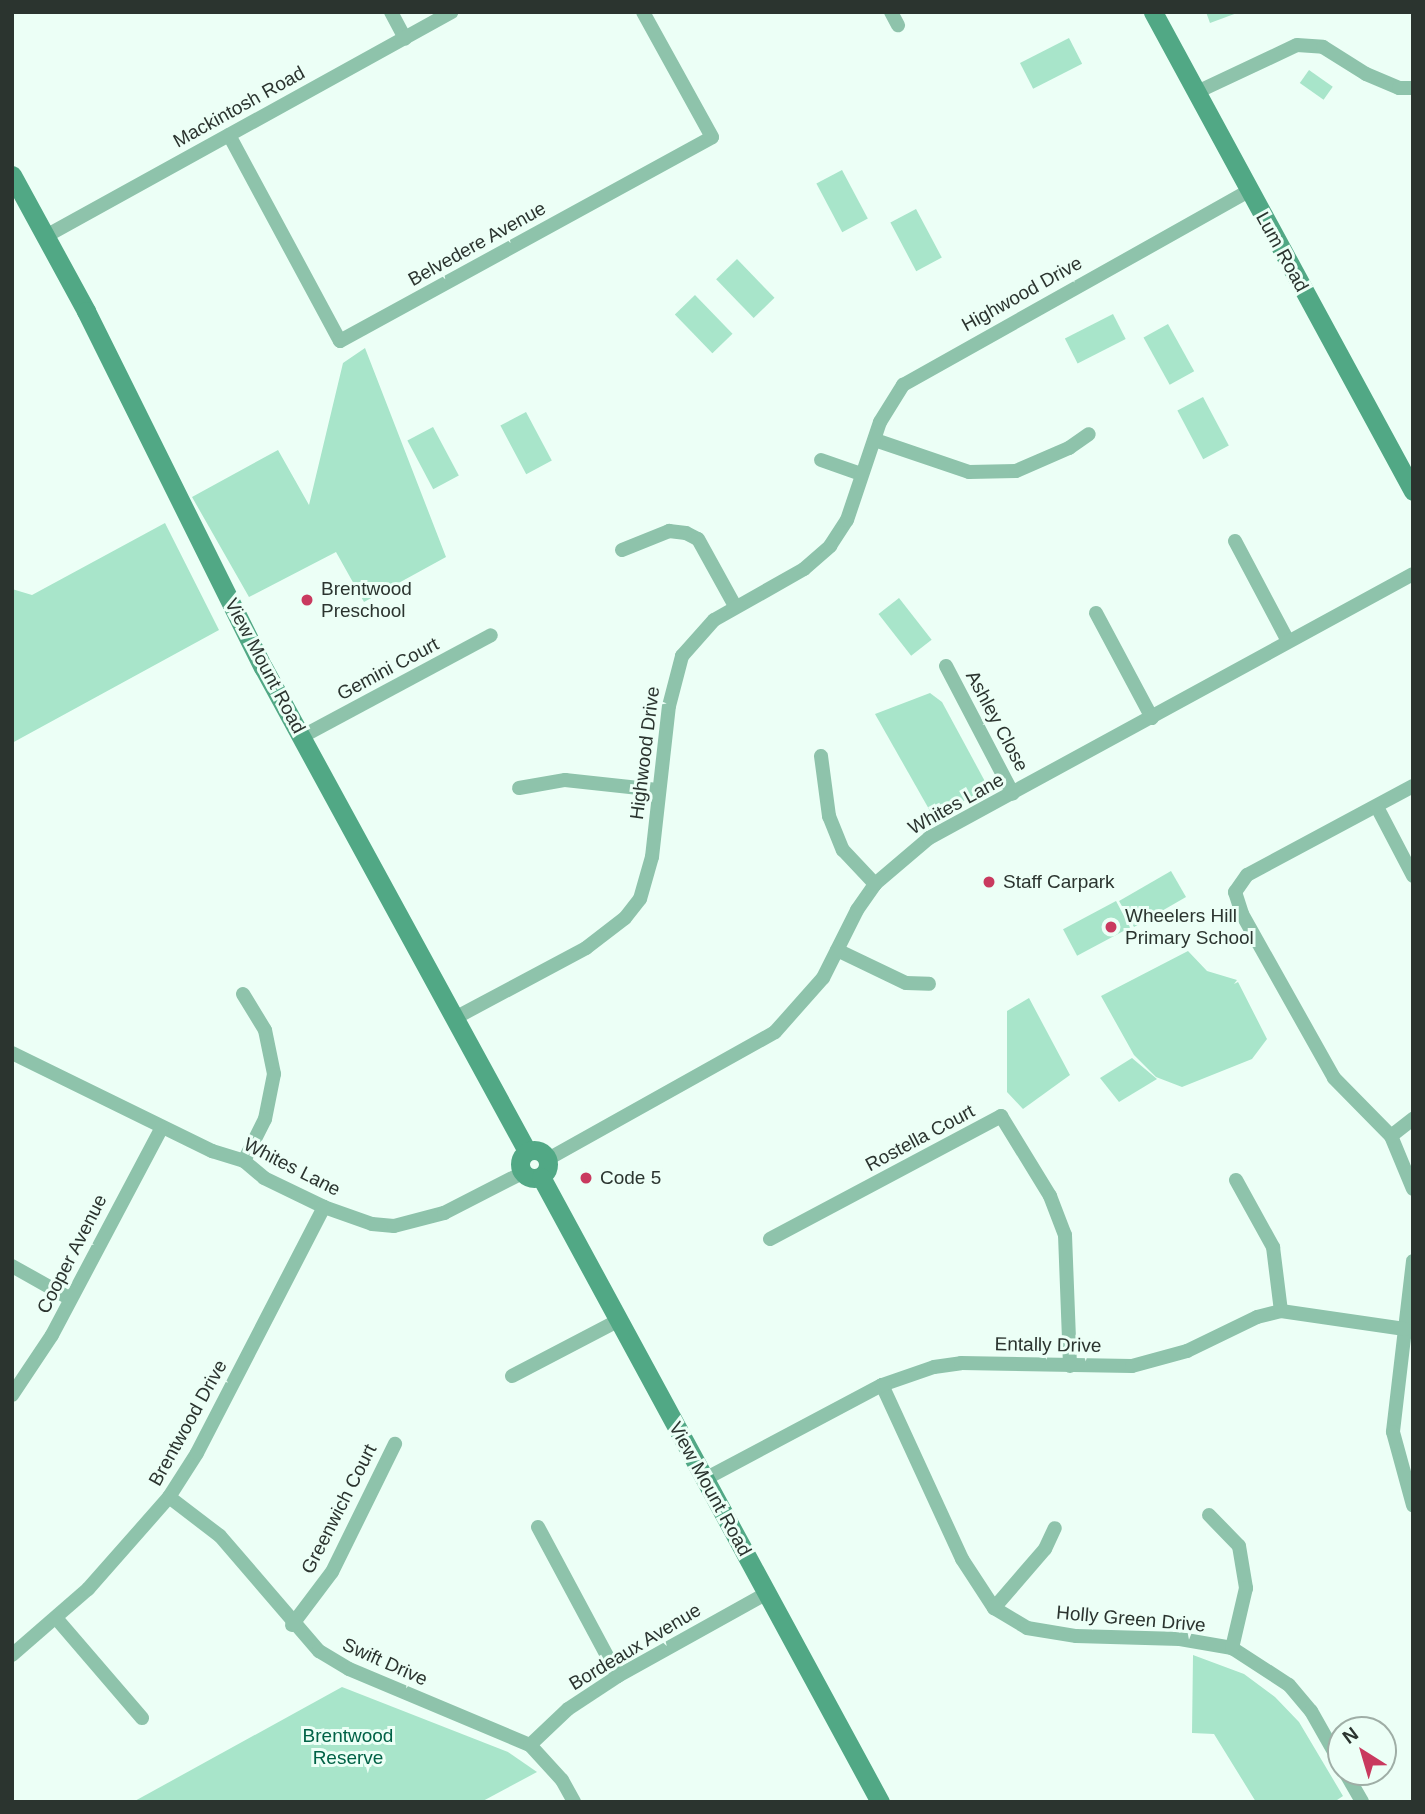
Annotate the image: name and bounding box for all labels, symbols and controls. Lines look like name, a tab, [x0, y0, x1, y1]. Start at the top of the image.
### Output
street label: Mackintosh Road	[169, 61, 309, 153]
street label: Belvedere Avenue	[404, 196, 550, 292]
street label: Lum Road	[1251, 208, 1313, 296]
street label: Highwood Drive	[958, 252, 1086, 336]
place label: Brentwood Preschool	[321, 578, 412, 622]
marker: Brentwood Preschool	[299, 592, 315, 608]
street label: View Mount Road	[220, 595, 310, 737]
street label: Gemini Court	[333, 633, 443, 705]
street label: Ashley Close	[961, 667, 1033, 775]
street label: Highwood Drive	[626, 685, 664, 821]
street label: Whites Lane	[904, 768, 1008, 840]
place label: Staff Carpark	[1003, 871, 1115, 893]
marker: Staff Carpark	[981, 874, 997, 890]
place label: Wheelers Hill Primary School	[1125, 905, 1254, 949]
marker: Wheelers Hill Primary School	[1103, 919, 1119, 935]
street label: Rostella Court	[862, 1100, 978, 1176]
street label: Whites Lane	[240, 1133, 344, 1201]
place label: Code 5	[600, 1167, 661, 1189]
marker: Code 5	[578, 1170, 594, 1186]
street label: Cooper Avenue	[32, 1190, 112, 1318]
street label: Entally Drive	[994, 1333, 1102, 1357]
street label: Brentwood Drive	[144, 1356, 232, 1490]
street label: View Mount Road	[664, 1418, 756, 1560]
street label: Greenwich Court	[296, 1440, 382, 1578]
street label: Bordeaux Avenue	[565, 1598, 705, 1696]
street label: Holly Green Drive	[1055, 1601, 1207, 1637]
street label: Swift Drive	[339, 1633, 431, 1691]
north arrow	[1327, 1716, 1397, 1786]
text: N	[1338, 1723, 1362, 1748]
park label: Brentwood Reserve	[303, 1725, 393, 1769]

